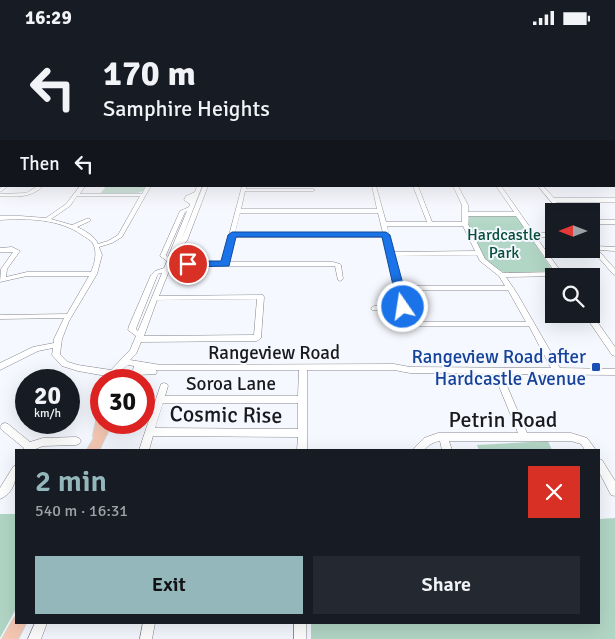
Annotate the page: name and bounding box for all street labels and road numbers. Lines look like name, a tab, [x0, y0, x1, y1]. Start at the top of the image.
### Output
street label: Rangeview Road	[208, 341, 340, 365]
street label: Soroa Lane	[186, 372, 276, 396]
street label: Cosmic Rise	[169, 400, 283, 429]
street label: Petrin Road	[449, 406, 557, 433]

